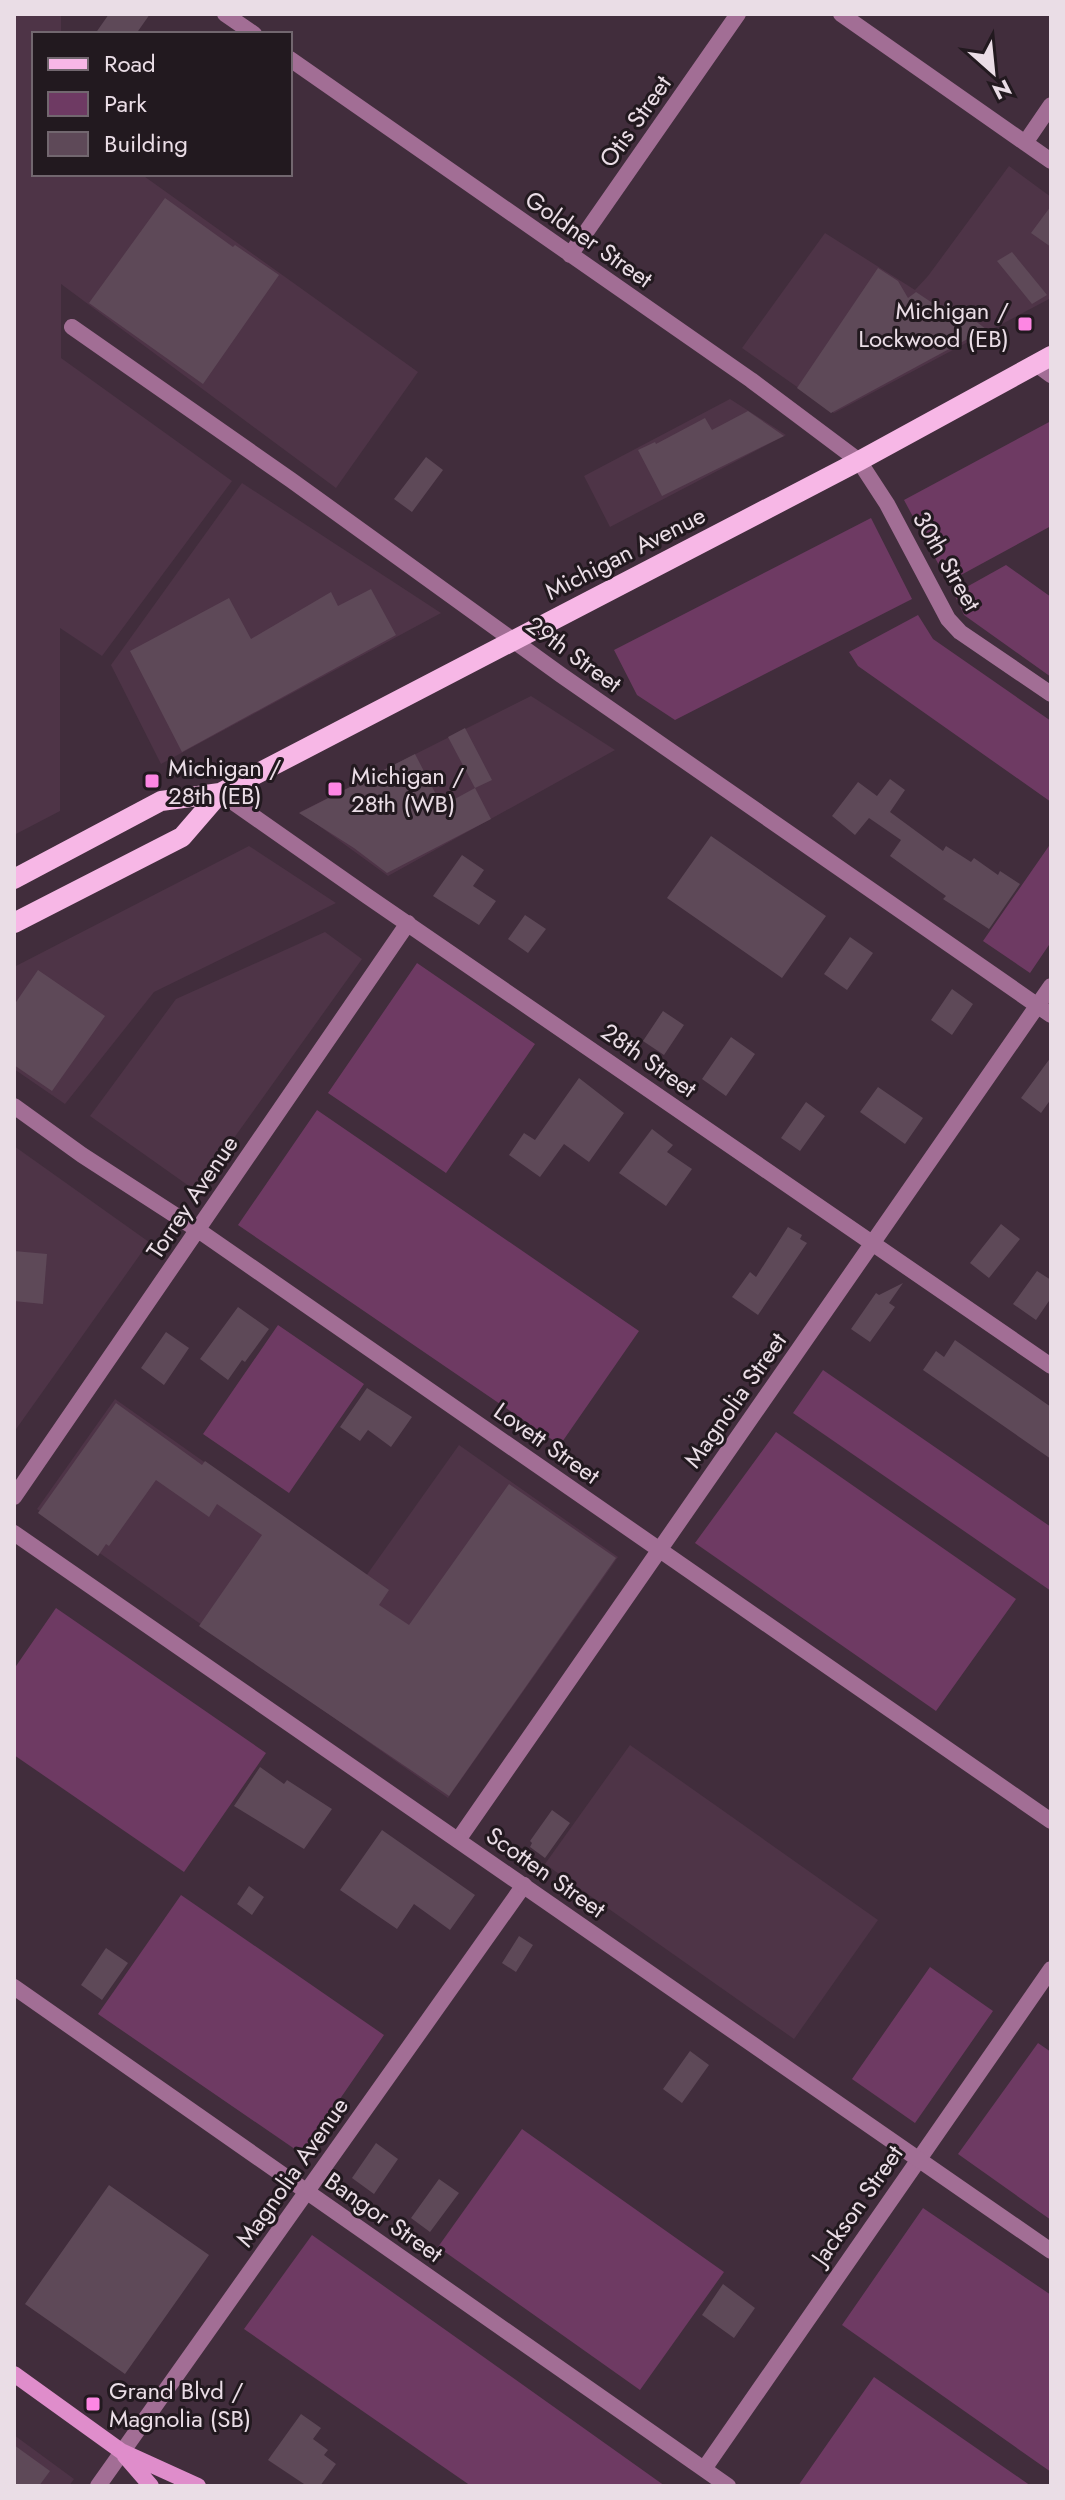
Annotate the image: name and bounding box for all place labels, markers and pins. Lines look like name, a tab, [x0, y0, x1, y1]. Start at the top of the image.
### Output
place label: Michigan / Lockwood (EB)	[858, 293, 1009, 356]
marker: Michigan / Lockwood (EB)	[1016, 315, 1034, 333]
place label: Michigan / 28th (EB)	[168, 750, 281, 813]
place label: Michigan / 28th (WB)	[351, 758, 464, 821]
marker: Michigan / 28th (EB)	[143, 772, 161, 790]
marker: Michigan / 28th (WB)	[326, 780, 344, 798]
place label: Grand Blvd / Magnolia (SB)	[109, 2373, 251, 2436]
marker: Grand Blvd / Magnolia (SB)	[84, 2395, 102, 2413]

